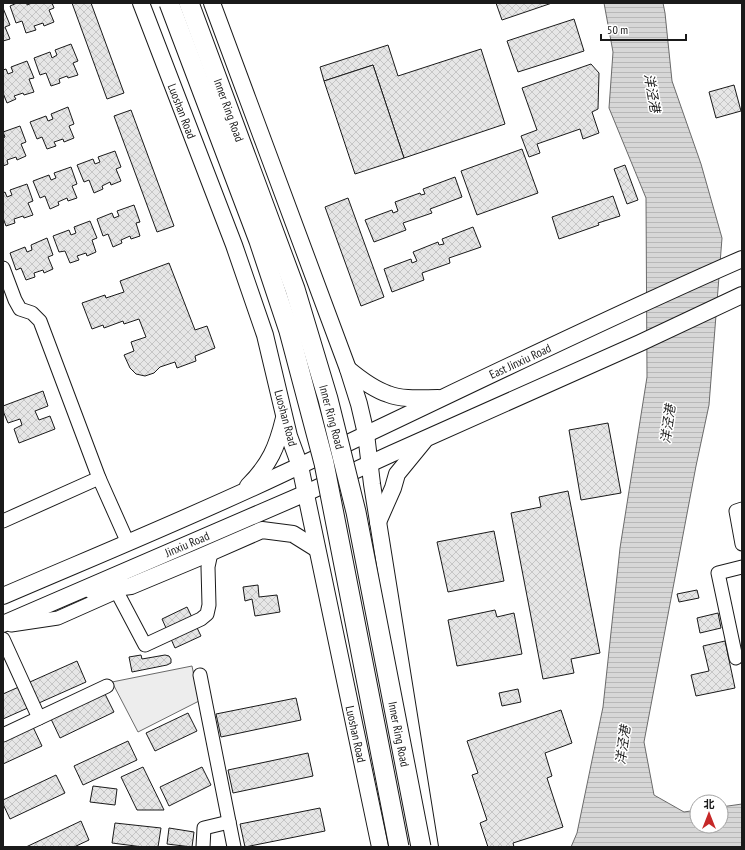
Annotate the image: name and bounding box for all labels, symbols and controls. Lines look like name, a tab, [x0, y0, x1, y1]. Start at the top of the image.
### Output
scale bar	[601, 16, 686, 42]
text: 50 m	[607, 22, 628, 37]
water label: 洋泾港	[640, 72, 664, 116]
street label: Inner Ring Road	[211, 76, 247, 144]
street label: Luoshan Road	[165, 81, 199, 141]
street label: East Jinxiu Road	[487, 340, 553, 382]
street label: Inner Ring Road	[316, 383, 348, 451]
street label: Luoshan Road	[271, 388, 301, 448]
water label: 洋泾港	[657, 402, 679, 445]
street label: Jinxiu Road	[162, 528, 211, 560]
street label: Inner Ring Road	[385, 700, 413, 768]
street label: Luoshan Road	[343, 704, 369, 764]
water label: 洋泾港	[612, 723, 634, 766]
north arrow	[689, 794, 729, 834]
text: 北	[704, 797, 715, 811]

